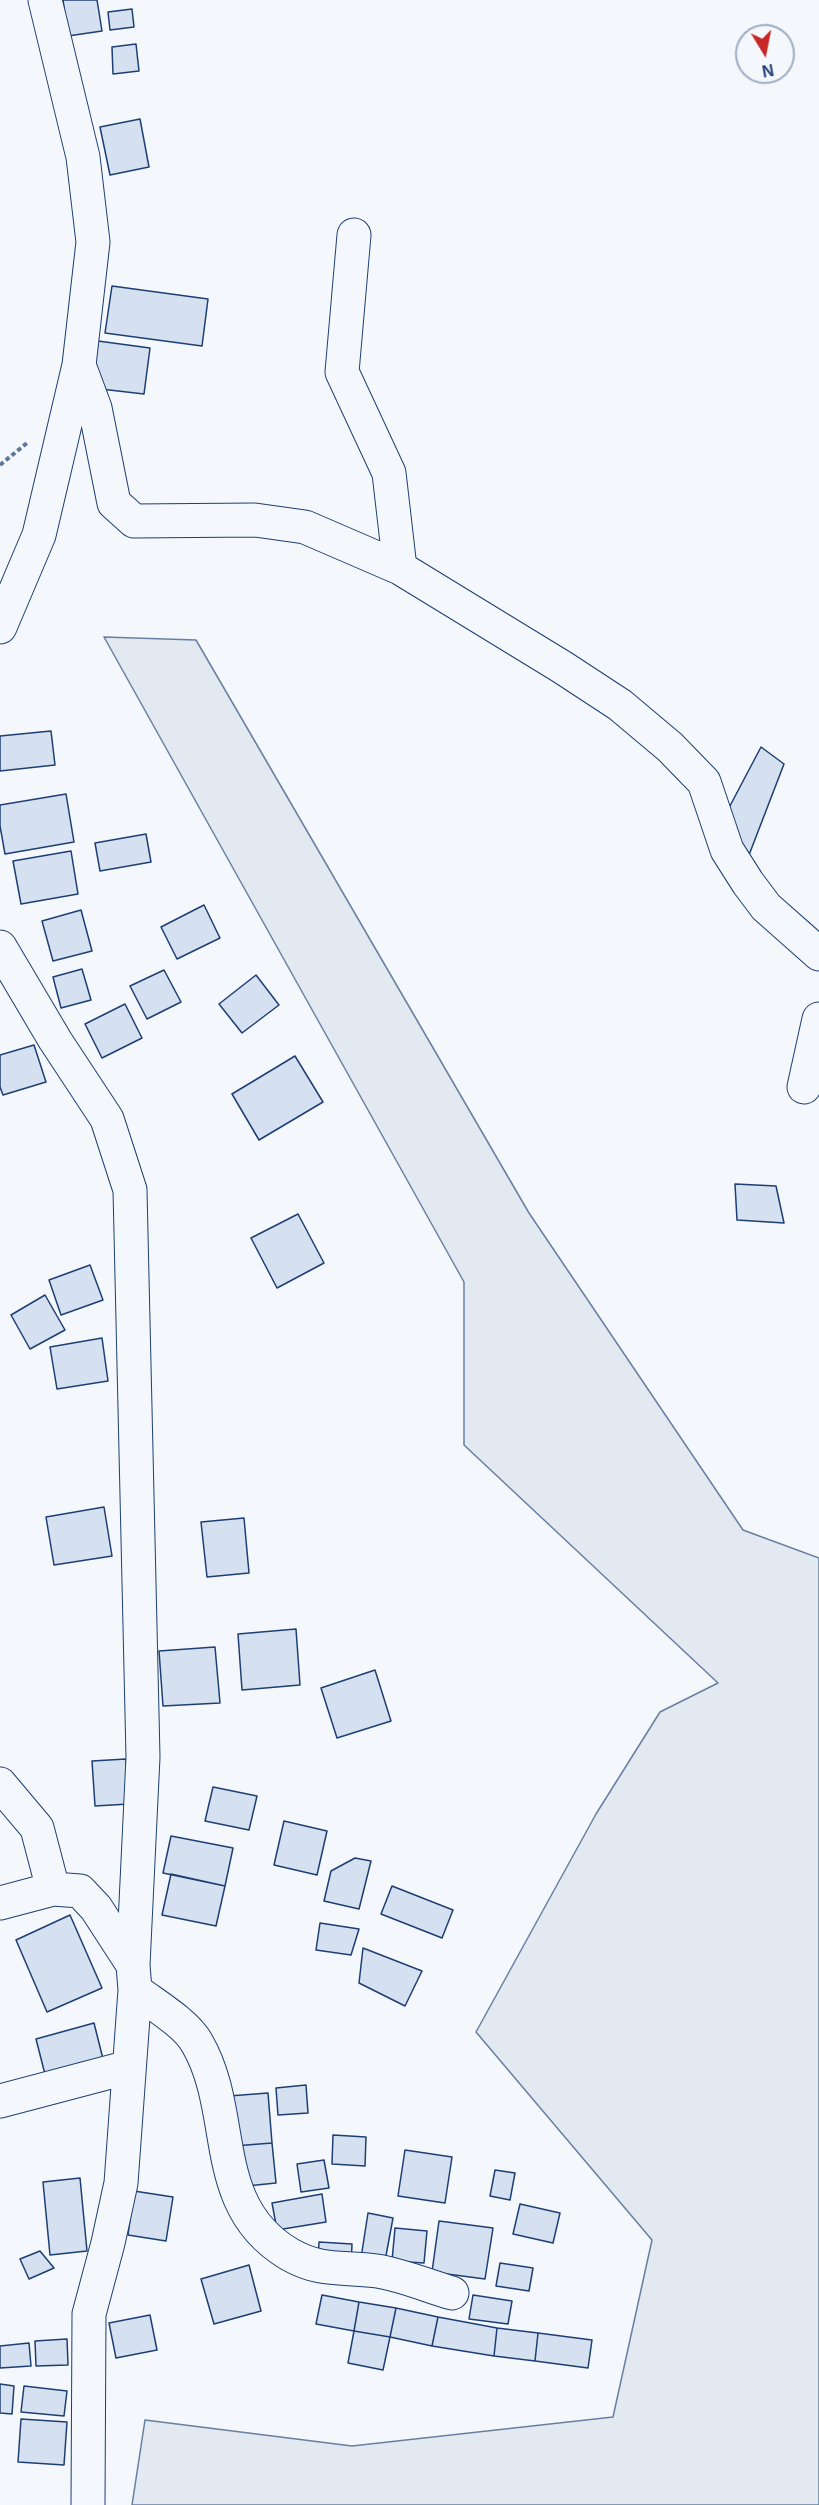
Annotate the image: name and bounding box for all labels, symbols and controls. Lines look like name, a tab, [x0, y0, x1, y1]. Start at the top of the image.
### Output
north arrow	[735, 24, 795, 84]
text: N	[761, 61, 775, 80]

